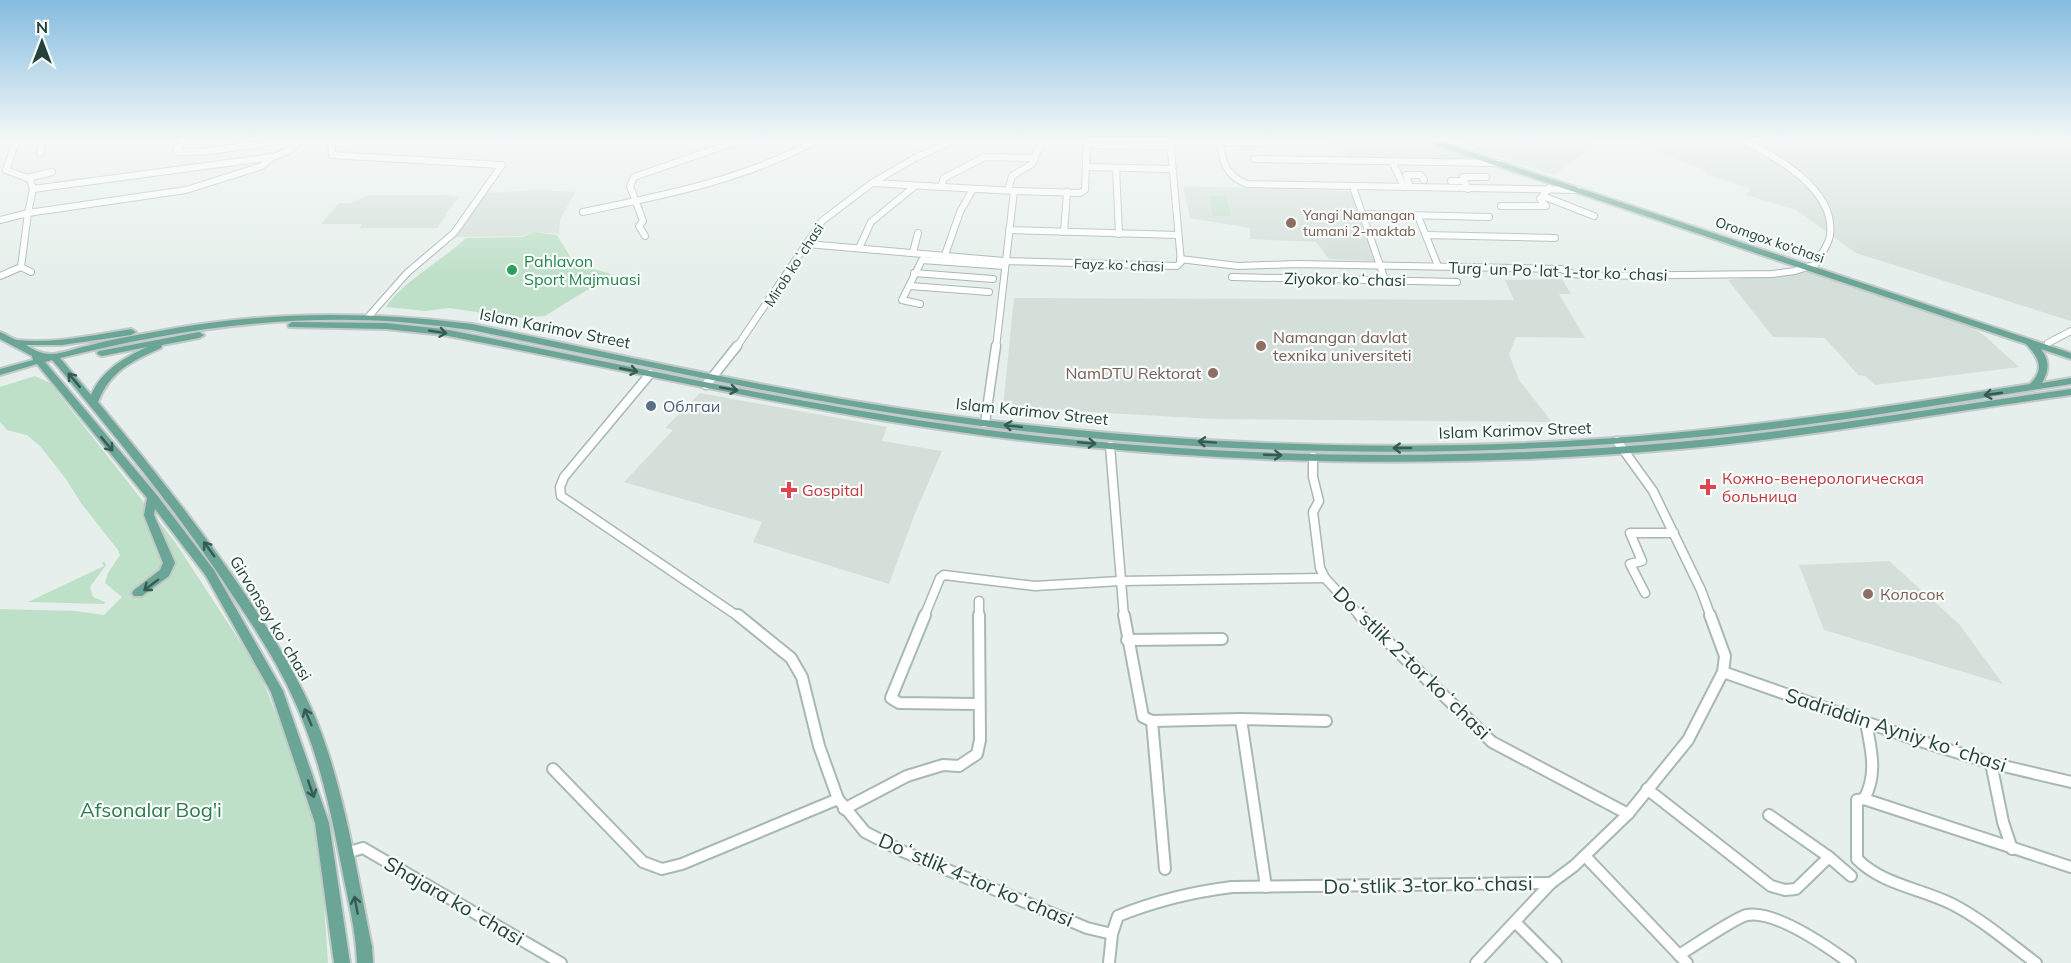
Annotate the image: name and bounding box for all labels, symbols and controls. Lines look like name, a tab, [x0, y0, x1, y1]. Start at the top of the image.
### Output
north arrow	[12, 12, 72, 72]
text: N	[36, 17, 48, 37]
place label: Yangi Namangan tumani 2-maktab	[1302, 206, 1416, 240]
street label: Oromgox ko‘chasi	[1713, 213, 1827, 267]
marker: Yangi Namangan tumani 2-maktab	[1284, 216, 1298, 230]
street label: Mirob koʻchasi	[760, 220, 828, 310]
place label: Pahlavon Sport Majmuasi	[524, 251, 640, 289]
street label: Fayz koʻchasi	[1074, 254, 1164, 276]
street label: Turgʻun Poʻlat 1-tor koʻchasi	[1448, 257, 1668, 285]
marker: Pahlavon Sport Majmuasi	[505, 263, 519, 277]
street label: Ziyokor koʻchasi	[1284, 268, 1406, 290]
street label: Islam Karimov Street	[478, 304, 632, 352]
one-way arrow	[428, 326, 448, 337]
place label: Namangan davlat texnika universiteti	[1273, 327, 1411, 365]
marker: Namangan davlat texnika universiteti	[1254, 339, 1268, 353]
place label: NamDTU Rektorat	[1065, 363, 1201, 383]
one-way arrow	[619, 365, 639, 376]
marker: NamDTU Rektorat	[1206, 366, 1220, 380]
one-way arrow	[68, 372, 81, 388]
one-way arrow	[718, 384, 738, 395]
one-way arrow	[1983, 389, 2003, 400]
street label: Islam Karimov Street	[955, 393, 1110, 429]
place label: Облгаи	[663, 396, 720, 416]
marker: Облгаи	[644, 399, 658, 413]
street label: Islam Karimov Street	[1438, 417, 1592, 443]
one-way arrow	[1003, 420, 1023, 431]
one-way arrow	[100, 436, 114, 451]
one-way arrow	[1197, 436, 1217, 447]
one-way arrow	[1077, 438, 1097, 449]
one-way arrow	[1392, 442, 1412, 453]
one-way arrow	[1263, 450, 1283, 461]
place label: Кожно-венерологическая больница	[1722, 468, 1924, 506]
marker: Кожно-венерологическая больница	[1699, 478, 1717, 496]
place label: Gospital	[802, 480, 863, 500]
marker: Gospital	[780, 481, 798, 499]
one-way arrow	[203, 542, 215, 558]
street label: Girvonsoy koʻchasi	[226, 552, 316, 684]
one-way arrow	[143, 578, 159, 591]
street label: Doʻstlik 2-tor koʻchasi	[1328, 581, 1496, 744]
place label: Колосок	[1880, 584, 1945, 604]
marker: Колосок	[1861, 587, 1875, 601]
street label: Sadriddin Ayniy koʻchasi	[1782, 682, 2010, 777]
one-way arrow	[301, 708, 312, 726]
one-way arrow	[306, 779, 317, 798]
park label: Afsonalar Bog'i	[80, 797, 222, 822]
street label: Doʻstlik 4-tor koʻchasi	[875, 827, 1077, 932]
street label: Shajara koʻchasi	[380, 850, 529, 951]
street label: Doʻstlik 3-tor koʻchasi	[1323, 870, 1533, 899]
one-way arrow	[350, 896, 361, 916]

